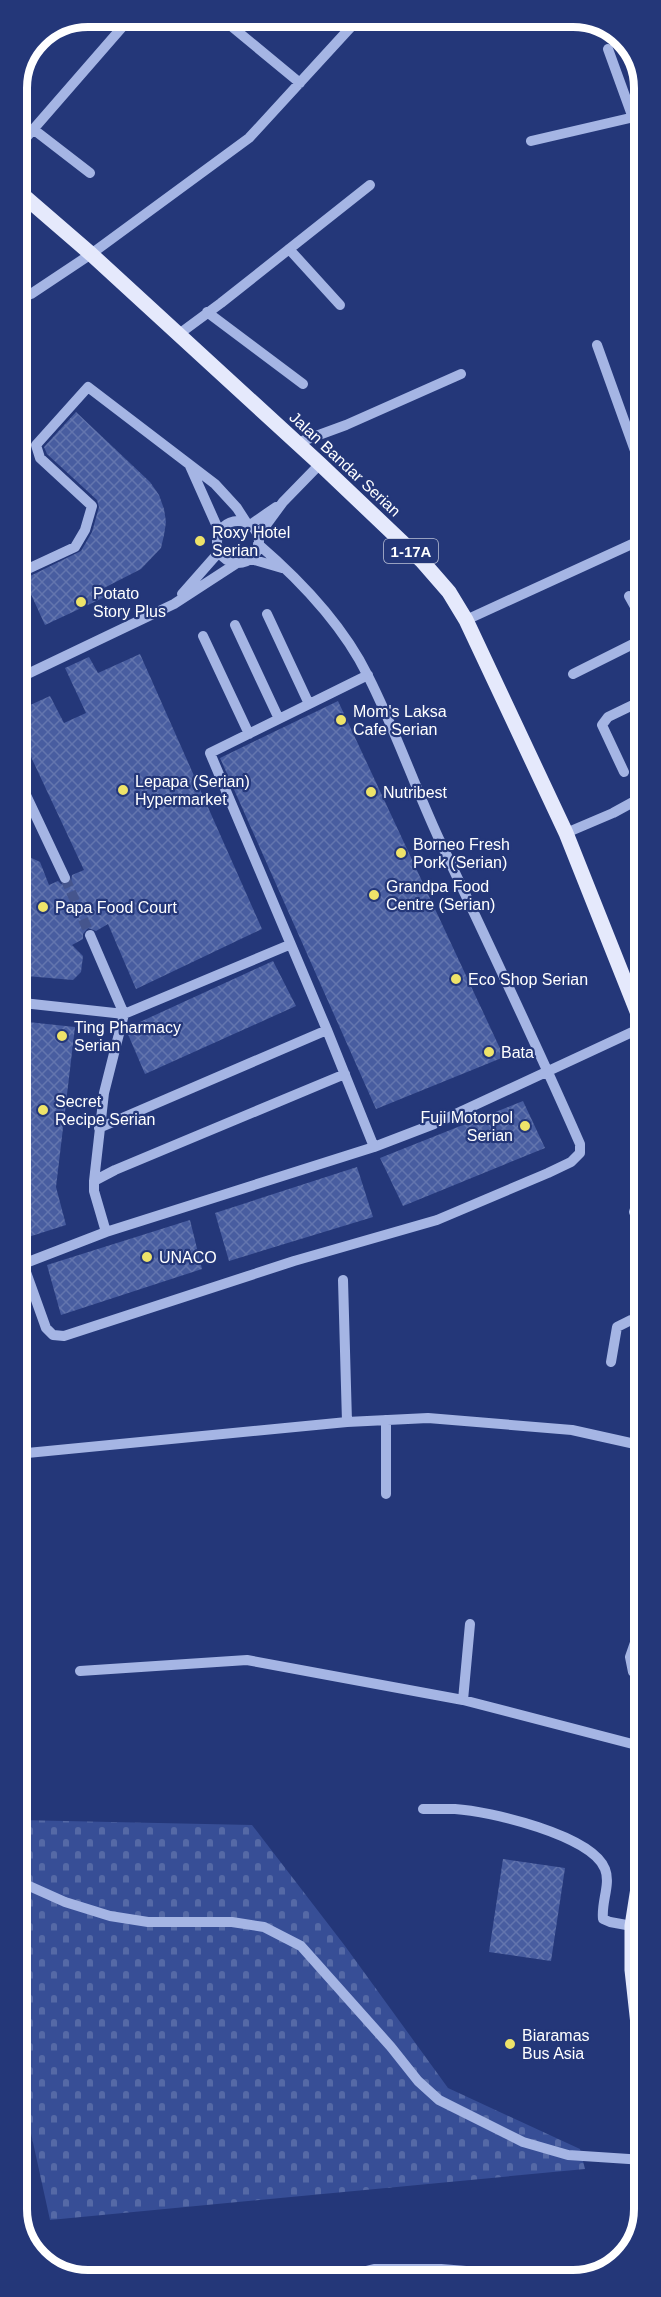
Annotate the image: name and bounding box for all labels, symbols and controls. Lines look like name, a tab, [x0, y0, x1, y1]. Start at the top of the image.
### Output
street label: Jalan Bandar Serian	[286, 408, 404, 520]
place label: Roxy Hotel Serian	[212, 524, 290, 559]
marker: Roxy Hotel Serian	[193, 534, 207, 548]
road number: 1-17A	[384, 539, 438, 563]
place label: Potato Story Plus	[93, 585, 166, 620]
marker: Potato Story Plus	[74, 595, 88, 609]
place label: Mom's Laksa Cafe Serian	[353, 703, 447, 738]
marker: Mom's Laksa Cafe Serian	[334, 713, 348, 727]
place label: Lepapa (Serian) Hypermarket	[135, 773, 250, 808]
marker: Lepapa (Serian) Hypermarket	[116, 783, 130, 797]
place label: Nutribest	[383, 784, 448, 801]
marker: Nutribest	[364, 785, 378, 799]
place label: Borneo Fresh Pork (Serian)	[413, 836, 510, 871]
marker: Borneo Fresh Pork (Serian)	[394, 846, 408, 860]
place label: Grandpa Food Centre (Serian)	[386, 878, 495, 913]
marker: Grandpa Food Centre (Serian)	[367, 888, 381, 902]
place label: Papa Food Court	[55, 899, 177, 916]
marker: Papa Food Court	[36, 900, 50, 914]
place label: Eco Shop Serian	[468, 971, 588, 988]
marker: Eco Shop Serian	[449, 972, 463, 986]
place label: Ting Pharmacy Serian	[74, 1019, 181, 1054]
marker: Ting Pharmacy Serian	[55, 1029, 69, 1043]
place label: Bata	[501, 1044, 534, 1061]
marker: Bata	[482, 1045, 496, 1059]
place label: Secret Recipe Serian	[55, 1093, 156, 1128]
marker: Secret Recipe Serian	[36, 1103, 50, 1117]
place label: Fuji Motorpol Serian	[421, 1109, 513, 1144]
marker: Fuji Motorpol Serian	[518, 1119, 532, 1133]
place label: UNACO	[159, 1249, 217, 1266]
marker: UNACO	[140, 1250, 154, 1264]
place label: Biaramas Bus Asia	[522, 2027, 590, 2062]
marker: Biaramas Bus Asia	[503, 2037, 517, 2051]

